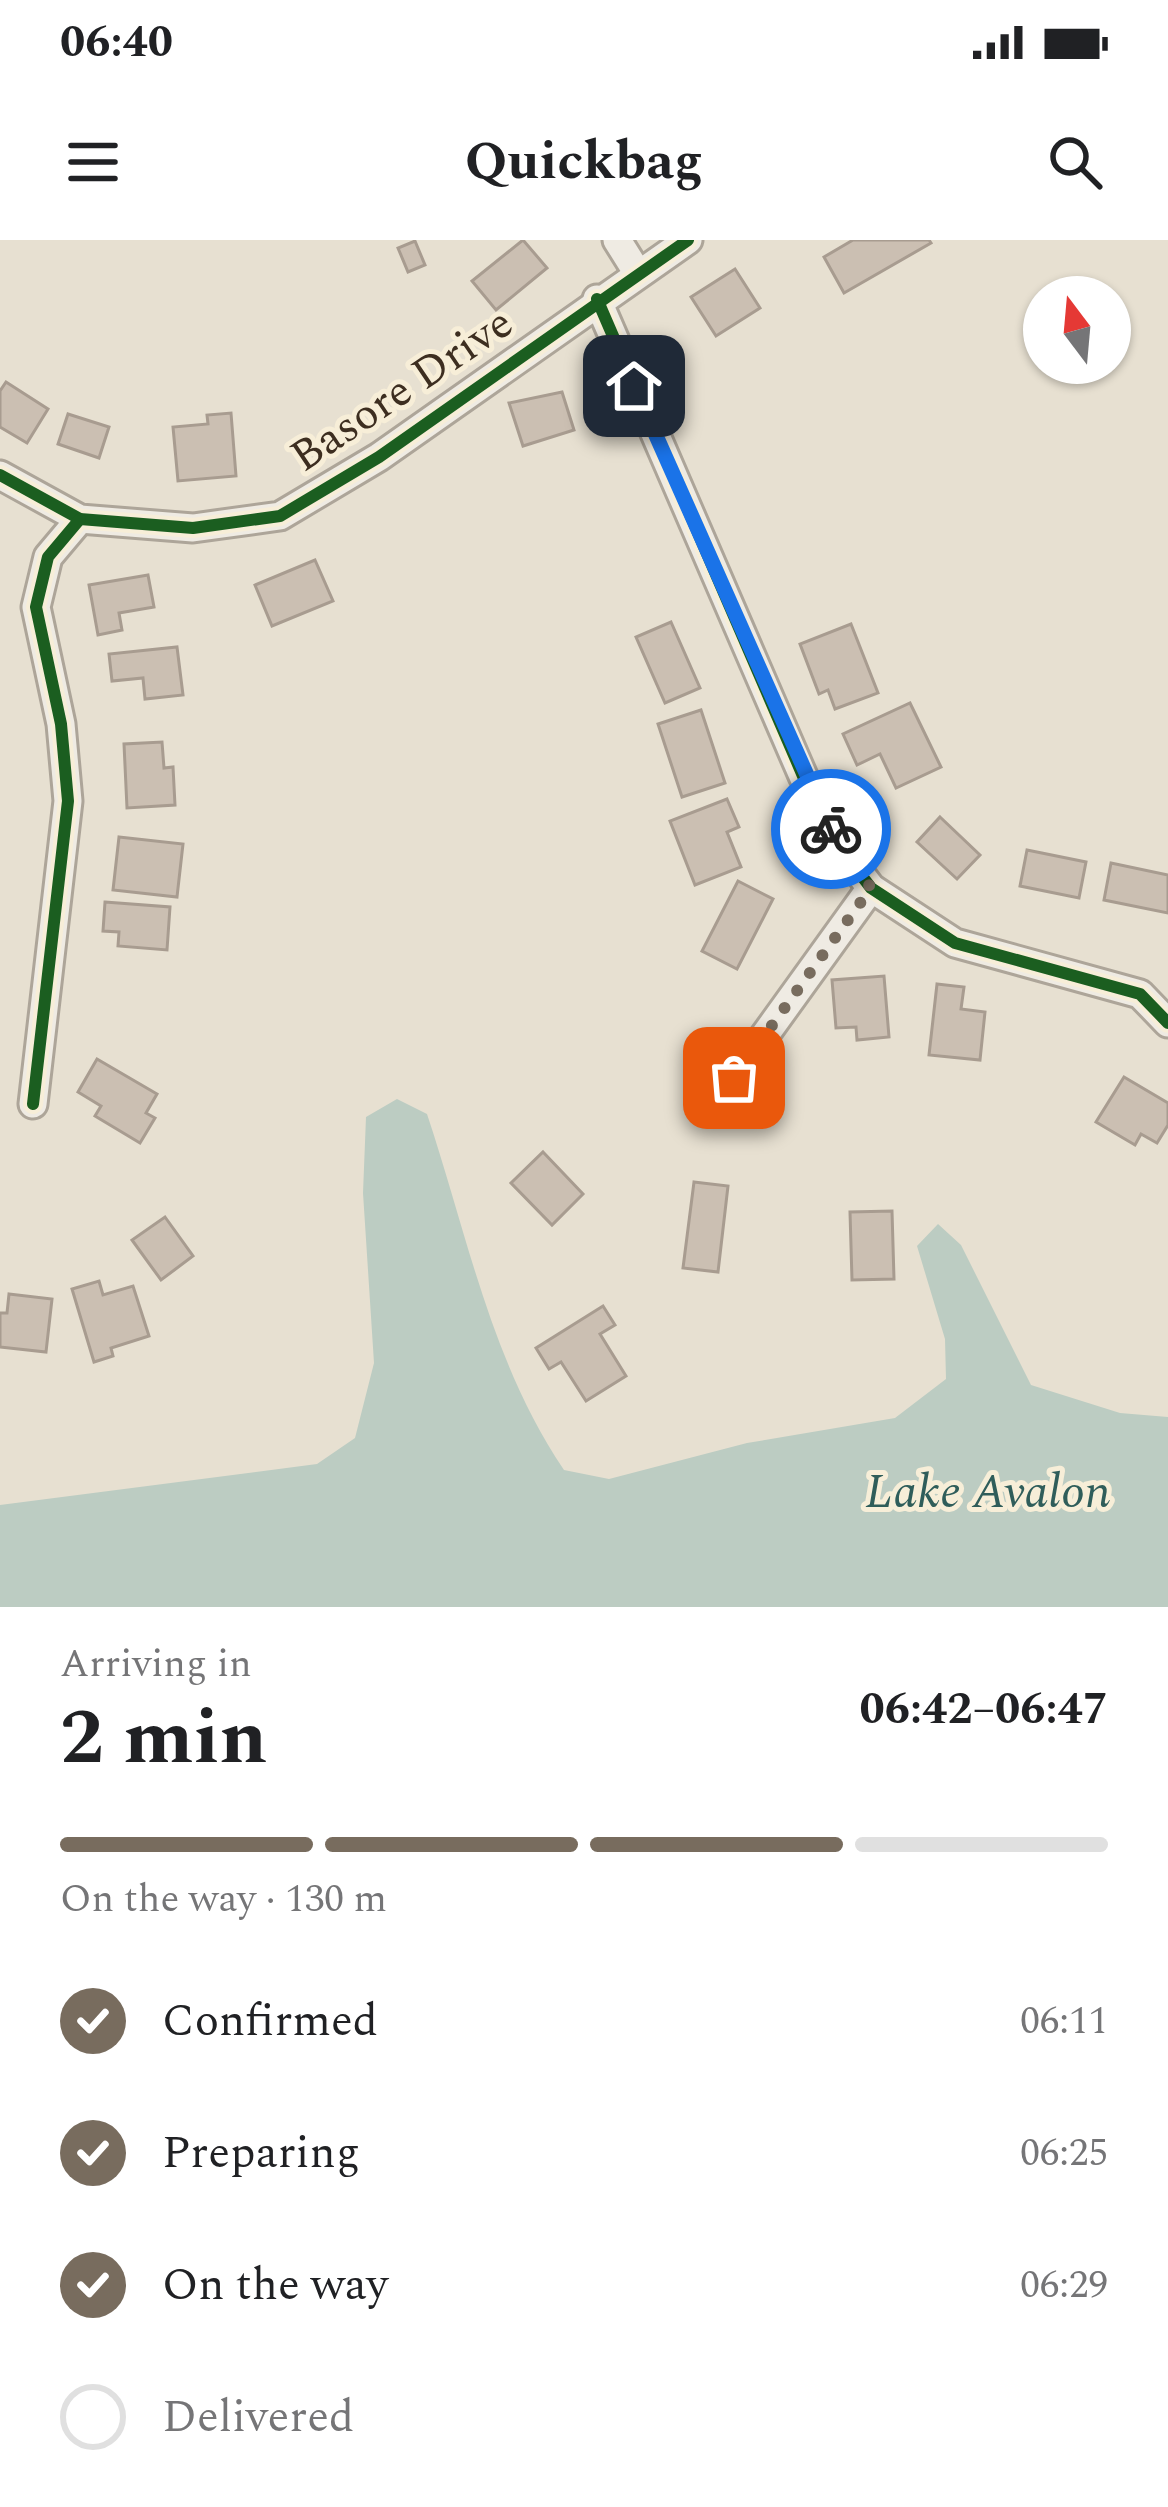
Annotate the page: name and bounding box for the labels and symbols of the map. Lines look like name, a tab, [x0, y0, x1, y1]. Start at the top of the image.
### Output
north arrow	[1023, 276, 1131, 384]
street label: Basore Drive	[276, 290, 528, 490]
pin	[583, 335, 685, 437]
courier	[771, 769, 891, 889]
pin	[683, 1027, 785, 1129]
water label: Lake Avalon	[865, 1456, 1111, 1529]

